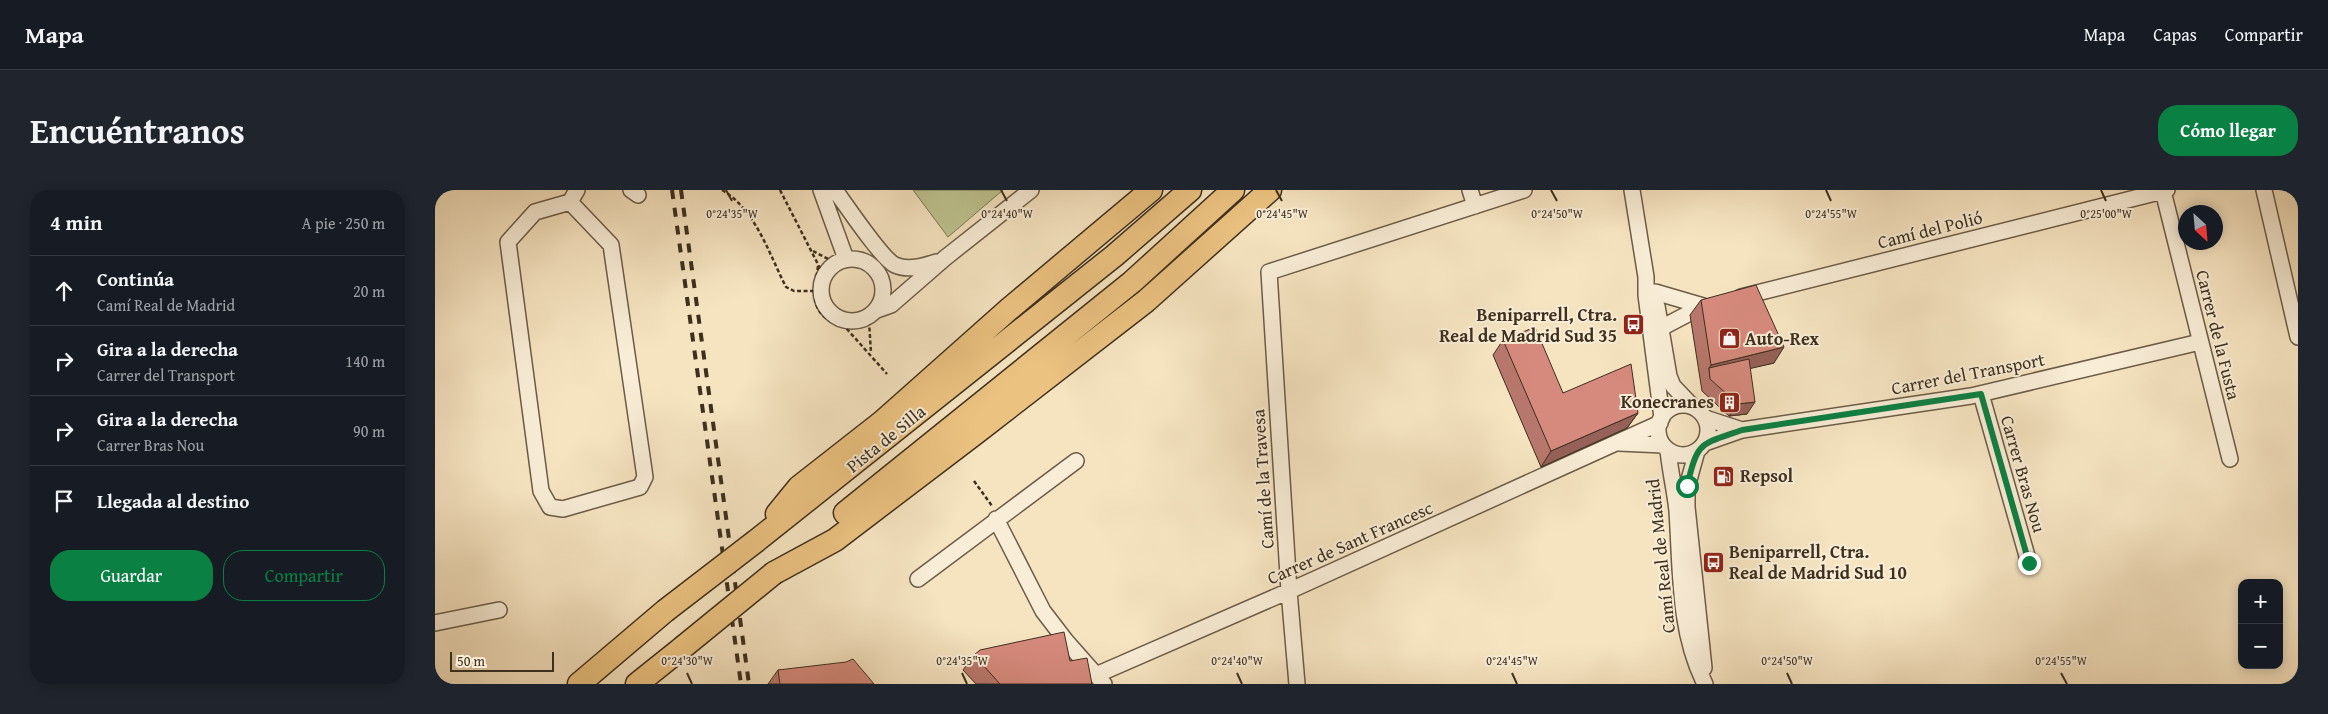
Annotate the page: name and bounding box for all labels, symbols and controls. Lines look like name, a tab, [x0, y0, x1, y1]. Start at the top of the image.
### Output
text: Mapa	[25, 17, 84, 52]
text: Mapa	[2084, 21, 2125, 48]
text: Capas	[2153, 21, 2197, 48]
text: Compartir	[2225, 21, 2303, 48]
text: Encuéntranos	[30, 105, 245, 156]
button: Cómo llegar	[2158, 105, 2298, 156]
street label: Camí del Polió	[1875, 203, 1985, 256]
text: 0°24'35"W	[706, 205, 759, 222]
text: 0°24'40"W	[981, 205, 1034, 222]
text: 0°24'45"W	[1256, 205, 1309, 222]
text: 0°24'50"W	[1531, 205, 1584, 222]
text: 0°24'55"W	[1805, 205, 1858, 222]
text: 0°25'00"W	[2080, 205, 2133, 222]
north arrow	[2178, 205, 2223, 250]
text: 4 min	[50, 207, 102, 238]
text: A pie · 250 m	[302, 211, 385, 235]
text: Continúa	[97, 265, 174, 293]
street label: Carrer de la Fusta	[2189, 267, 2248, 403]
icon: ahead	[50, 277, 78, 305]
text: 20 m	[353, 279, 385, 303]
text: Camí Real de Madrid	[97, 293, 235, 317]
place label: Beniparrell, Ctra. Real de Madrid Sud 35	[1439, 301, 1617, 349]
bus stop icon: Beniparrell, Ctra. Real de Madrid Sud 35	[1621, 313, 1645, 337]
place label: Auto-Rex	[1745, 325, 1819, 352]
shop icon: Auto-Rex	[1717, 327, 1741, 351]
text: Gira a la derecha	[97, 335, 238, 363]
street label: Carrer del Transport	[1889, 345, 2047, 402]
icon: right	[50, 347, 78, 375]
text: 140 m	[345, 349, 385, 373]
text: Carrer del Transport	[97, 363, 235, 387]
place label: Konecranes	[1621, 388, 1714, 415]
building icon: Konecranes	[1718, 390, 1742, 414]
street label: Pista de Silla	[840, 398, 932, 479]
text: Gira a la derecha	[97, 405, 238, 433]
street label: Camí de la Travesa	[1244, 408, 1281, 550]
street label: Carrer Bras Nou	[1994, 412, 2053, 536]
icon: right	[50, 417, 78, 445]
text: 90 m	[353, 419, 385, 443]
text: Carrer Bras Nou	[97, 433, 204, 457]
place label: Repsol	[1740, 462, 1794, 489]
fuel station icon: Repsol	[1712, 464, 1736, 488]
route start	[1676, 475, 1699, 498]
street label: Camí Real de Madrid	[1639, 477, 1682, 635]
icon: arrive	[50, 487, 78, 515]
text: Llegada al destino	[97, 487, 249, 515]
street label: Carrer de Sant Francesc	[1263, 494, 1437, 591]
place label: Beniparrell, Ctra. Real de Madrid Sud 10	[1729, 538, 1907, 586]
button: Guardar	[50, 550, 213, 601]
button: Compartir	[223, 550, 385, 601]
bus stop icon: Beniparrell, Ctra. Real de Madrid Sud 10	[1701, 550, 1725, 574]
route end	[2018, 552, 2041, 575]
map controls	[2238, 579, 2283, 669]
button: +	[2238, 579, 2283, 624]
button: −	[2238, 624, 2283, 669]
scale bar	[450, 649, 554, 672]
text: 50 m	[457, 651, 485, 671]
text: 0°24'30"W	[661, 652, 714, 669]
text: 0°24'35"W	[936, 652, 989, 669]
text: 0°24'40"W	[1211, 652, 1264, 669]
text: 0°24'45"W	[1486, 652, 1539, 669]
text: 0°24'50"W	[1761, 652, 1814, 669]
text: 0°24'55"W	[2035, 652, 2088, 669]

